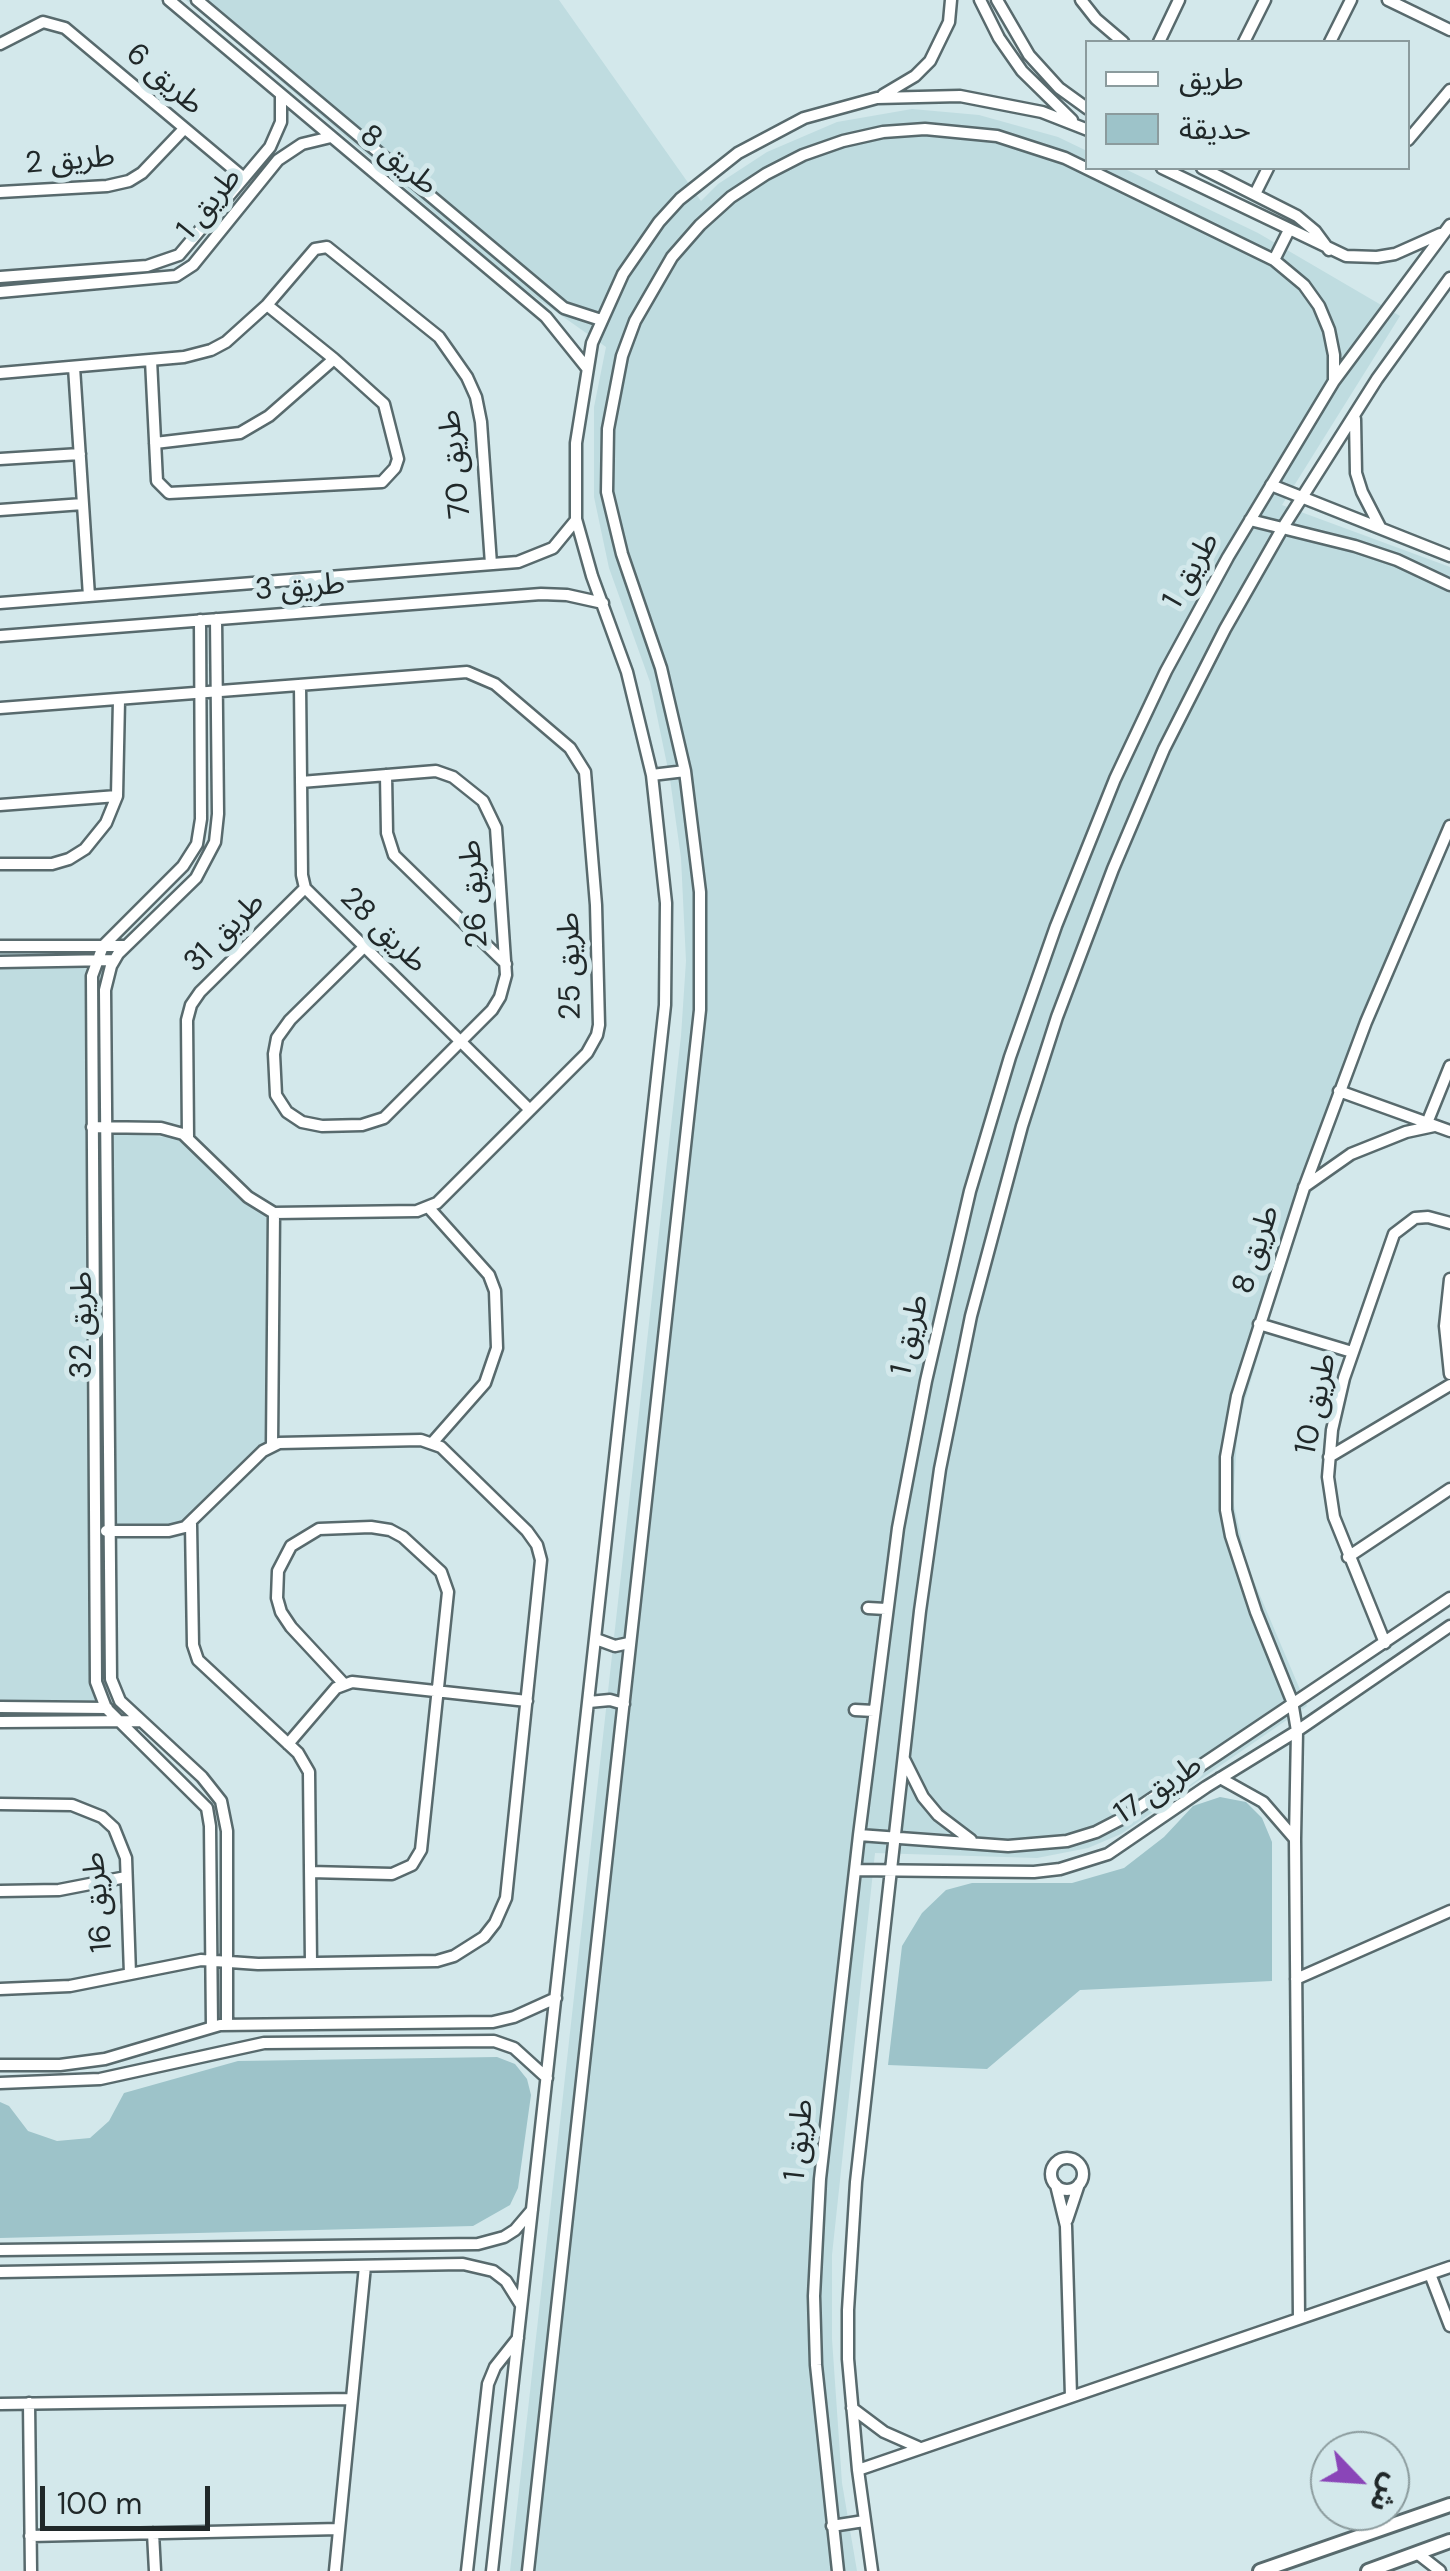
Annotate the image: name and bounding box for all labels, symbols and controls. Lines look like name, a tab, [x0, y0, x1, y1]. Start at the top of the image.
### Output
street label: طريق 6	[118, 36, 210, 124]
legend	[1085, 40, 1410, 170]
text: طريق	[1179, 59, 1244, 98]
text: حديقة	[1179, 109, 1251, 148]
street label: طريق 8	[352, 118, 444, 204]
street label: طريق 2	[24, 139, 116, 183]
street label: طريق 1	[170, 161, 250, 247]
street label: طريق 70	[432, 408, 480, 520]
street label: طريق 1	[1156, 527, 1228, 615]
street label: طريق 3	[254, 567, 346, 609]
street label: طريق 26	[453, 839, 497, 949]
street label: طريق 28	[332, 881, 434, 981]
street label: طريق 31	[177, 885, 273, 981]
street label: طريق 25	[552, 912, 590, 1020]
street label: طريق 8	[1226, 1201, 1288, 1299]
street label: طريق 32	[65, 1271, 101, 1379]
street label: طريق 1	[884, 1291, 938, 1379]
street label: طريق 10	[1289, 1350, 1345, 1458]
street label: طريق 17	[1108, 1748, 1210, 1832]
street label: طريق 16	[77, 1850, 121, 1954]
street label: طريق 1	[778, 2097, 822, 2183]
north arrow	[1310, 2431, 1410, 2531]
scale bar	[45, 2466, 215, 2528]
text: ش	[1361, 2468, 1411, 2518]
text: 100 m	[57, 2484, 142, 2523]

